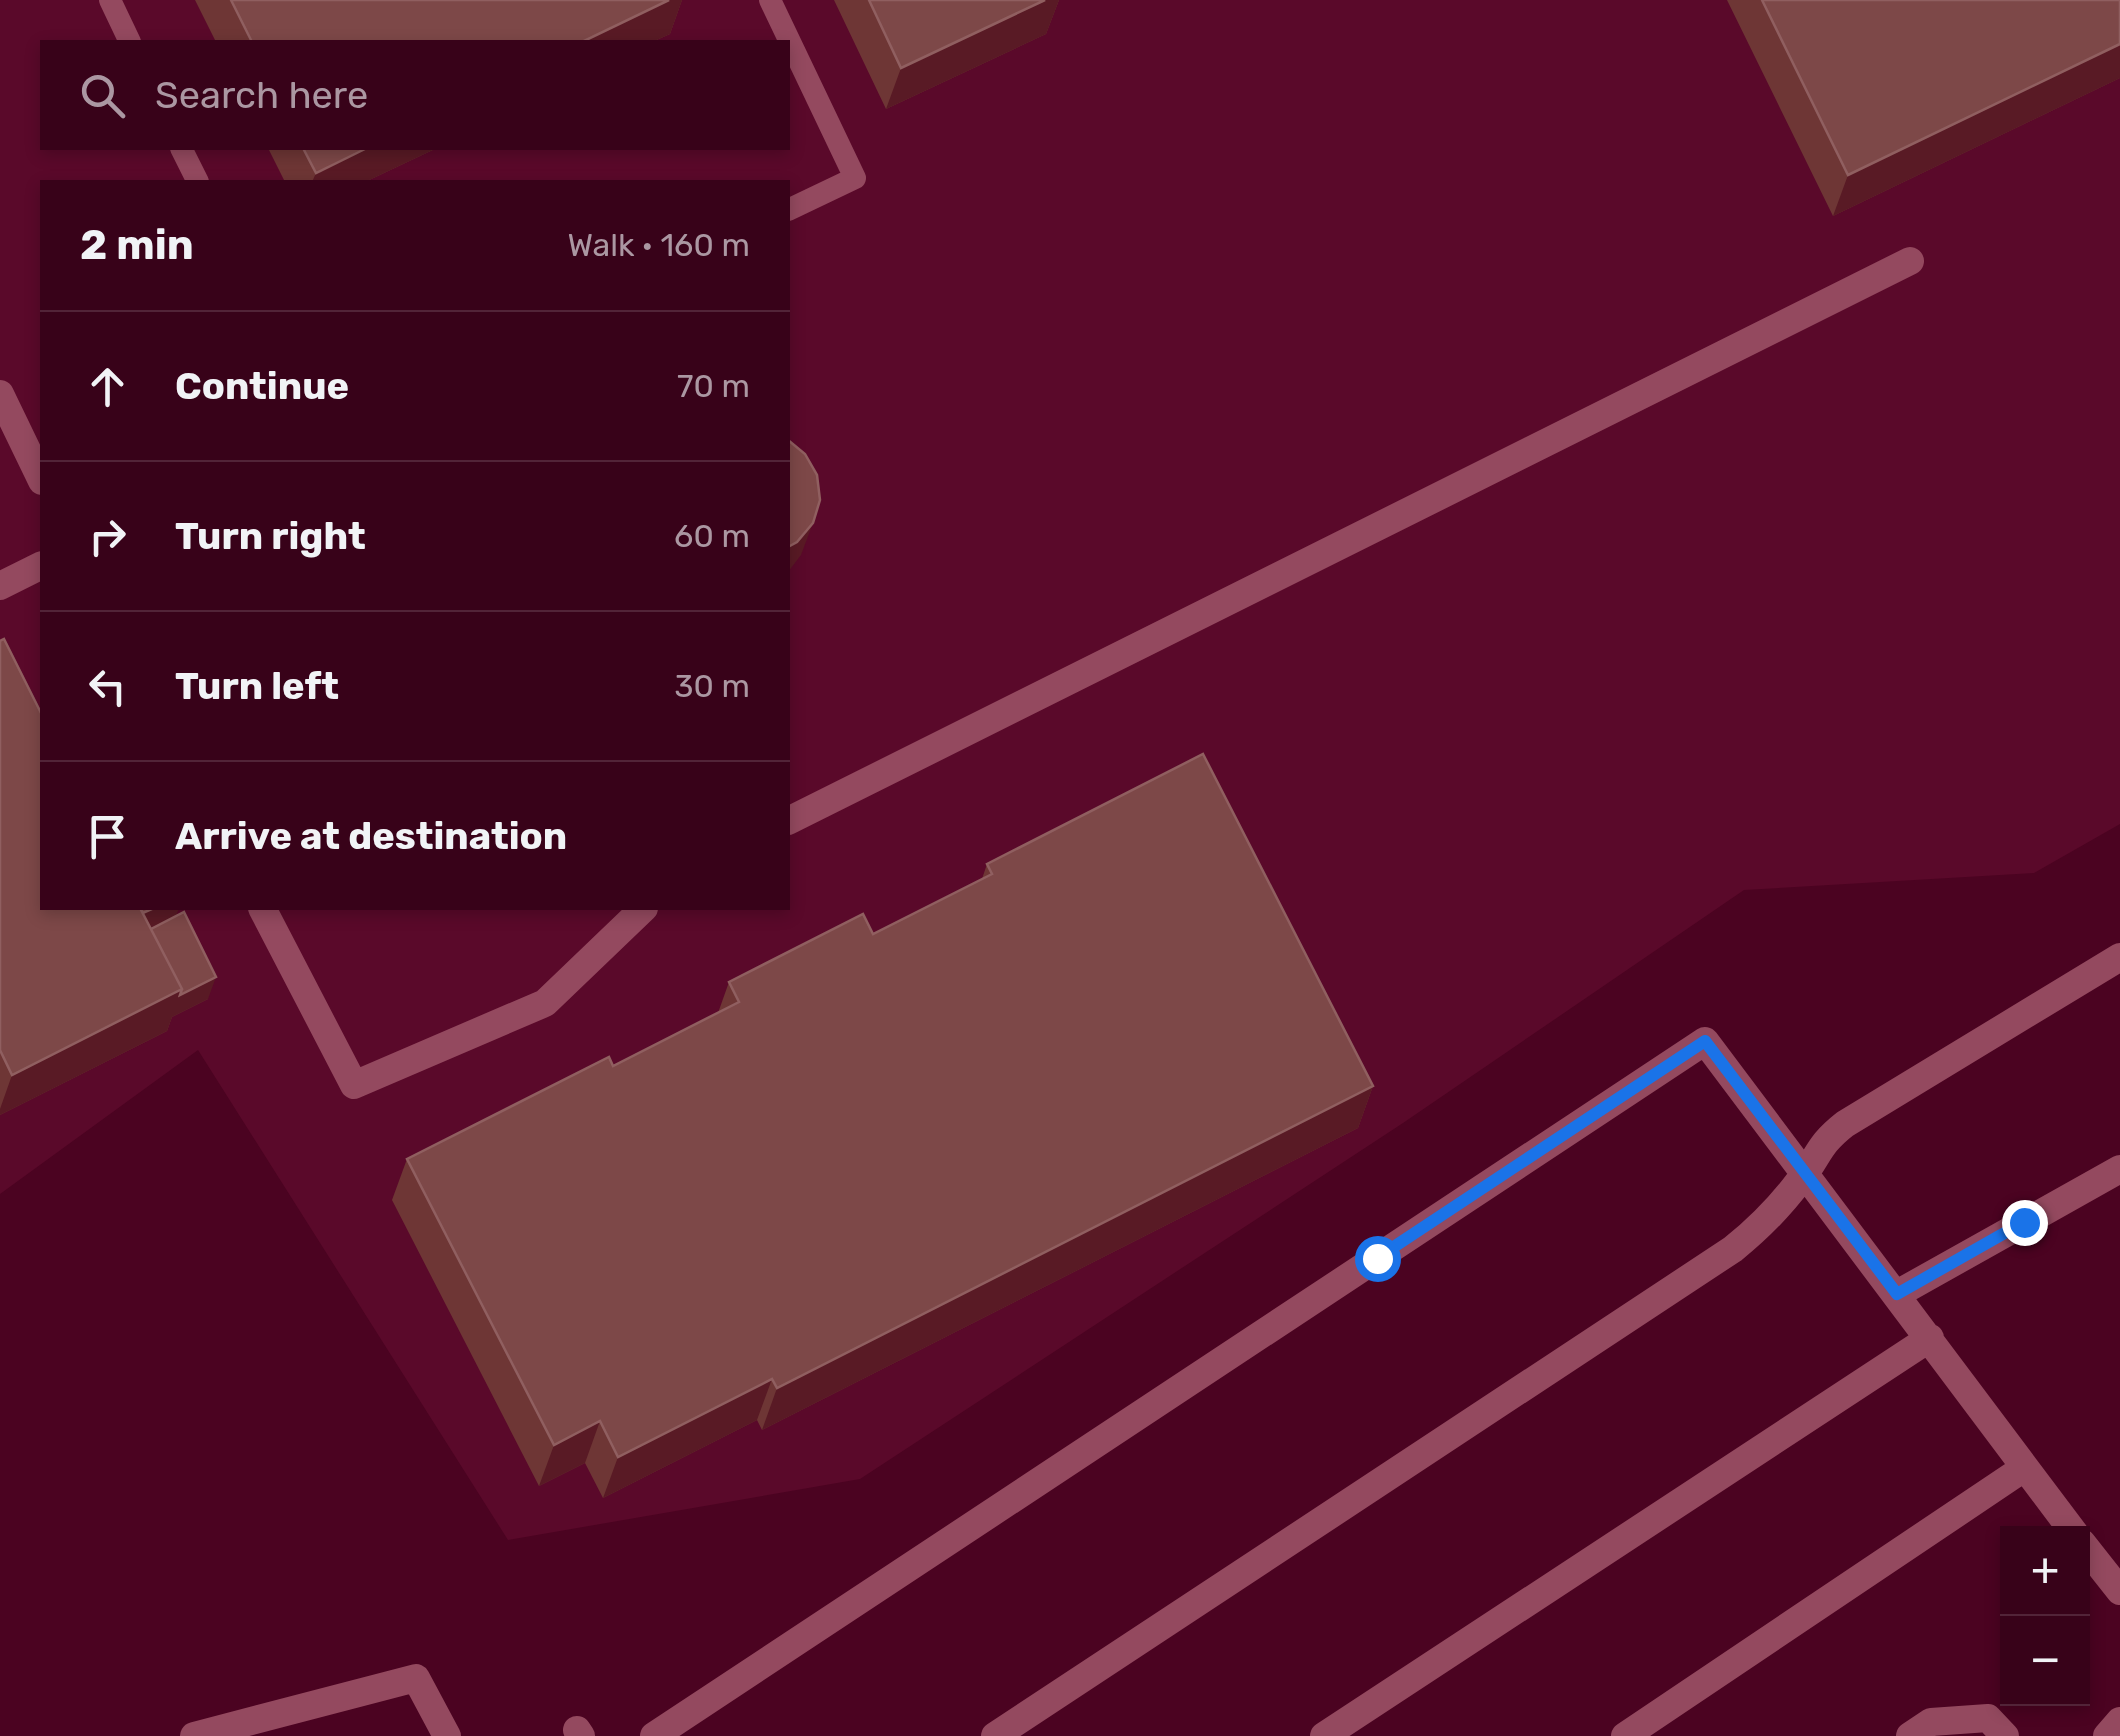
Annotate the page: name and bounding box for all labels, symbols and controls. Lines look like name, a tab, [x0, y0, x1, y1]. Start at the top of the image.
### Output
search box	[40, 40, 790, 150]
icon: search	[75, 68, 130, 123]
text: Search here	[155, 72, 368, 118]
text: 2 min	[80, 220, 194, 270]
text: Walk · 160 m	[568, 226, 750, 264]
icon: ahead	[80, 359, 135, 414]
text: Continue	[175, 363, 349, 409]
text: 70 m	[677, 367, 750, 405]
icon: right	[80, 509, 135, 564]
text: Turn right	[175, 513, 366, 559]
text: 60 m	[674, 517, 750, 555]
icon: left	[80, 659, 135, 714]
text: Turn left	[175, 663, 339, 709]
text: 30 m	[674, 667, 750, 705]
icon: arrive	[80, 809, 135, 864]
text: Arrive at destination	[175, 813, 567, 859]
route end	[2002, 1200, 2048, 1246]
route start	[1355, 1236, 1401, 1282]
map controls	[2000, 1526, 2090, 1706]
button: +	[2000, 1526, 2090, 1616]
button: −	[2000, 1616, 2090, 1706]

